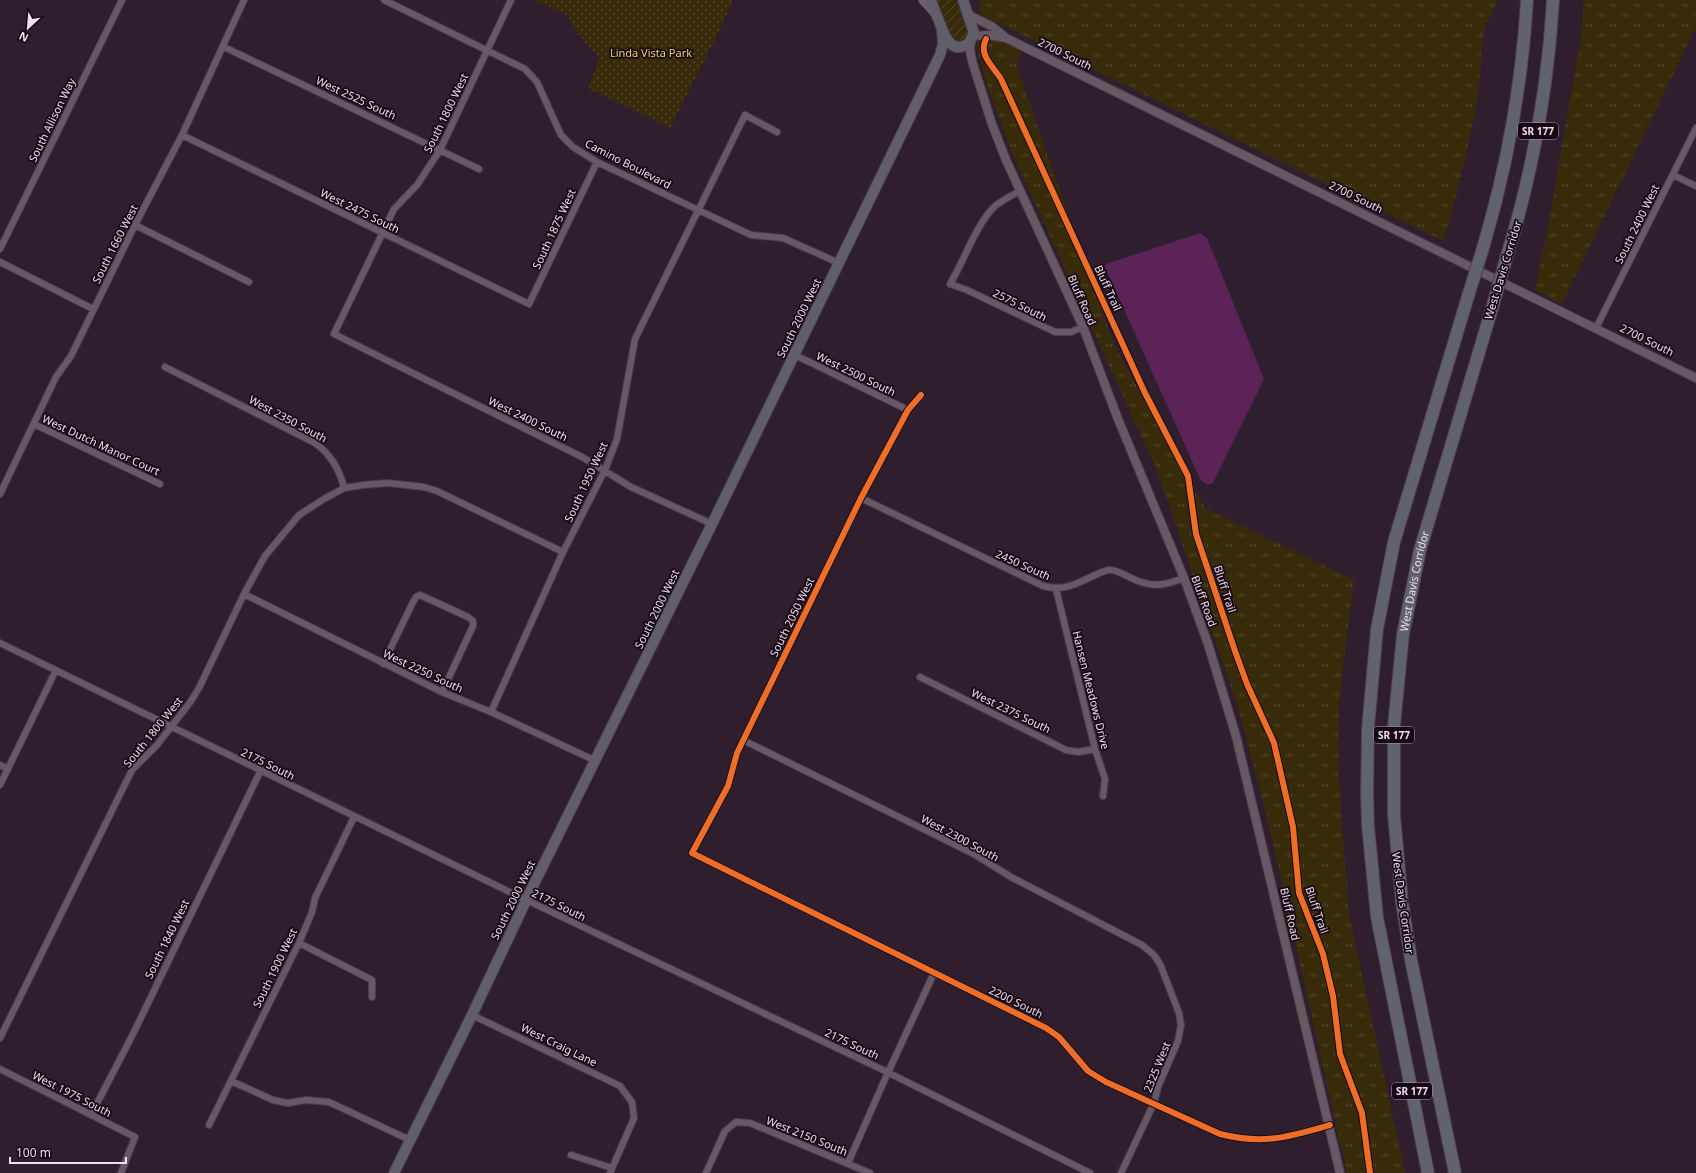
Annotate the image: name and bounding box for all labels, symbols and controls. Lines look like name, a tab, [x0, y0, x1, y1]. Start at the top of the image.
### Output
north arrow	[8, 8, 48, 48]
text: N	[16, 29, 31, 46]
street label: 2700 South	[1036, 34, 1095, 73]
park label: Linda Vista Park	[610, 45, 692, 60]
street label: South 1800 West	[420, 71, 471, 155]
street label: West 2525 South	[314, 72, 399, 123]
street label: South Allison Way	[25, 75, 79, 164]
road number: SR 177	[1518, 123, 1558, 139]
street label: Camino Boulevard	[583, 135, 674, 192]
street label: 2700 South	[1327, 177, 1386, 216]
street label: South 2400 West	[1611, 182, 1662, 266]
street label: West 2475 South	[318, 185, 402, 236]
street label: South 1875 West	[528, 186, 579, 271]
street label: South 1660 West	[88, 202, 141, 286]
street label: West Davis Corridor	[1480, 218, 1525, 321]
street label: Bluff Trail	[1091, 262, 1126, 313]
street label: Bluff Road	[1065, 272, 1100, 327]
street label: South 2000 West	[773, 276, 824, 360]
street label: 2575 South	[991, 285, 1050, 324]
street label: 2700 South	[1618, 320, 1677, 359]
street label: West 2500 South	[814, 348, 898, 399]
street label: West 2350 South	[246, 392, 330, 446]
street label: West 2400 South	[486, 393, 570, 444]
street label: West Dutch Manor Court	[40, 411, 162, 478]
street label: South 1950 West	[560, 439, 611, 524]
street label: West Davis Corridor	[1396, 528, 1432, 633]
street label: 2450 South	[994, 546, 1053, 583]
street label: Bluff Trail	[1211, 563, 1240, 614]
street label: South 2000 West	[631, 567, 682, 651]
street label: Bluff Road	[1188, 573, 1221, 629]
street label: South 2050 West	[766, 575, 817, 659]
street label: Hansen Meadows Drive	[1069, 629, 1113, 751]
street label: West 2250 South	[381, 645, 466, 696]
street label: West 2375 South	[969, 685, 1053, 736]
street label: South 1800 West	[120, 693, 186, 770]
road number: SR 177	[1374, 727, 1414, 743]
street label: 2175 South	[239, 744, 298, 783]
street label: West 2300 South	[918, 811, 1002, 865]
street label: West Davis Corridor	[1389, 851, 1418, 955]
street label: South 2000 West	[487, 858, 538, 942]
street label: Bluff Trail	[1302, 884, 1333, 935]
street label: 2175 South	[530, 885, 589, 924]
street label: Bluff Road	[1277, 886, 1304, 942]
street label: South 1840 West	[141, 897, 192, 981]
street label: South 1900 West	[249, 926, 300, 1010]
street label: 2200 South	[987, 982, 1046, 1021]
street label: West Craig Lane	[519, 1020, 600, 1070]
street label: 2175 South	[823, 1024, 882, 1063]
street label: 2325 West	[1140, 1039, 1174, 1094]
street label: West 1975 South	[30, 1067, 114, 1120]
road number: SR 177	[1392, 1083, 1432, 1099]
street label: West 2150 South	[764, 1112, 850, 1159]
scale bar	[10, 1139, 126, 1165]
text: 100 m	[16, 1144, 51, 1161]

